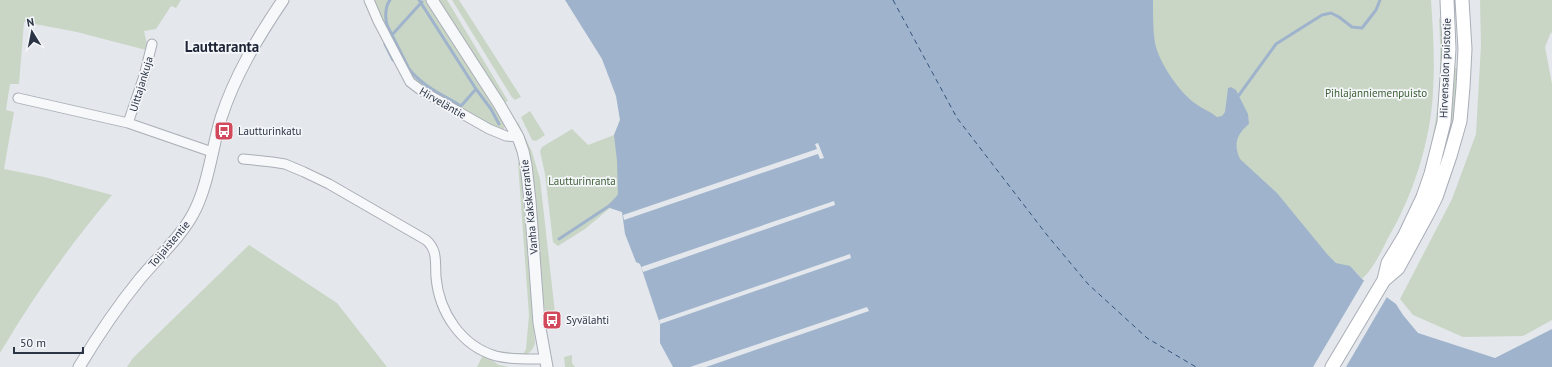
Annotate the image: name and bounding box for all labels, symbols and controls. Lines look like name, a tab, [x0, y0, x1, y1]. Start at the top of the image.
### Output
north arrow	[12, 12, 52, 52]
text: N	[25, 15, 35, 30]
street label: Hirvensalon puistotie	[1436, 17, 1454, 118]
district label: Lauttaranta	[185, 37, 259, 56]
street label: Uittajankuja	[126, 55, 156, 113]
street label: Hirveläntie	[417, 84, 469, 122]
park label: Pihlajanniemenpuisto	[1325, 86, 1427, 100]
bus stop icon: Lautturinkatu	[213, 120, 235, 142]
place label: Lautturinkatu	[238, 124, 301, 138]
street label: Vanha Kakskerrantie	[517, 158, 541, 256]
park label: Lautturinranta	[548, 174, 616, 188]
street label: Toijaistentie	[145, 217, 193, 270]
bus stop icon: Syvälahti	[541, 309, 563, 331]
place label: Syvälahti	[566, 313, 609, 327]
scale bar	[14, 329, 83, 355]
text: 50 m	[20, 335, 46, 350]

